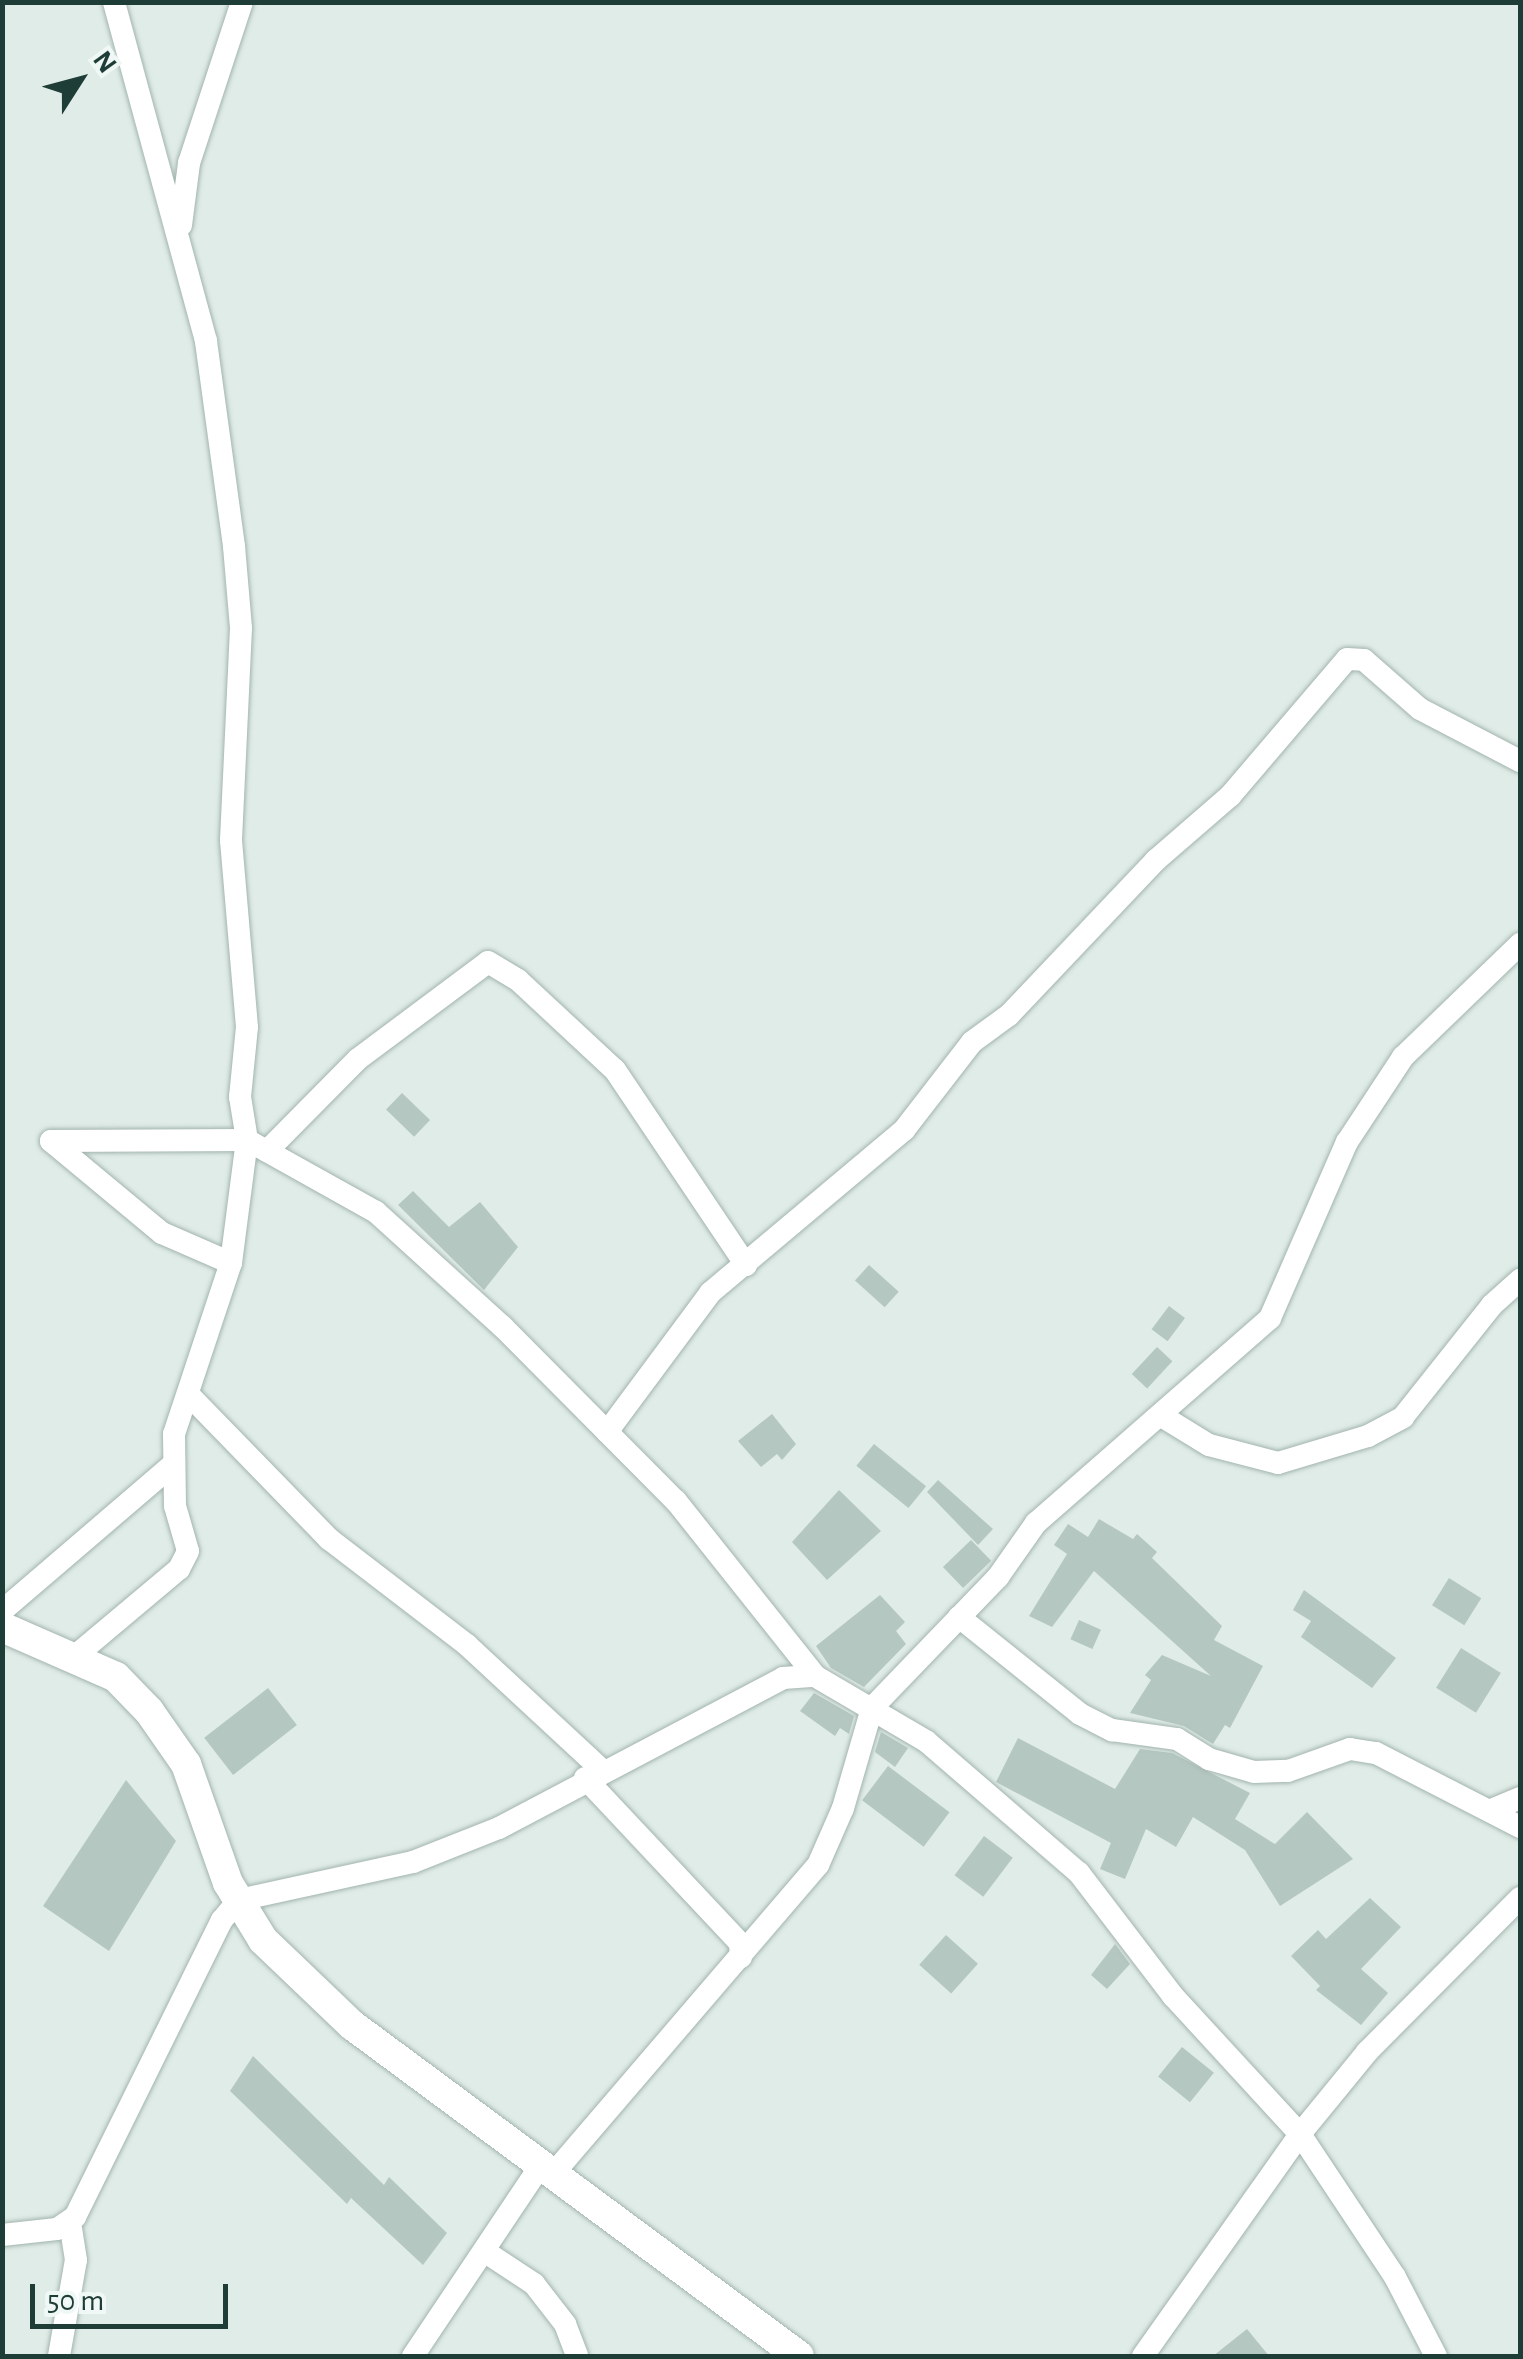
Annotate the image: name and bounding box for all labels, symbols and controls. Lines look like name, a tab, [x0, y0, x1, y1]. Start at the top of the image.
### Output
north arrow	[30, 30, 130, 130]
text: N	[87, 46, 121, 78]
scale bar	[35, 2264, 232, 2326]
text: 50 m	[47, 2286, 104, 2316]

